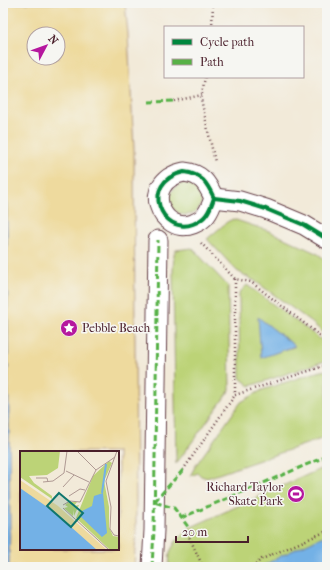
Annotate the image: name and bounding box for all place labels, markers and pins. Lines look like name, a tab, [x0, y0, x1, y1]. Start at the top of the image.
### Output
place icon: Pebble Beach	[59, 318, 79, 338]
place label: Pebble Beach	[82, 321, 151, 335]
place label: Richard Taylor Skate Park	[206, 480, 284, 508]
sports icon: Richard Taylor Skate Park	[286, 484, 306, 504]

